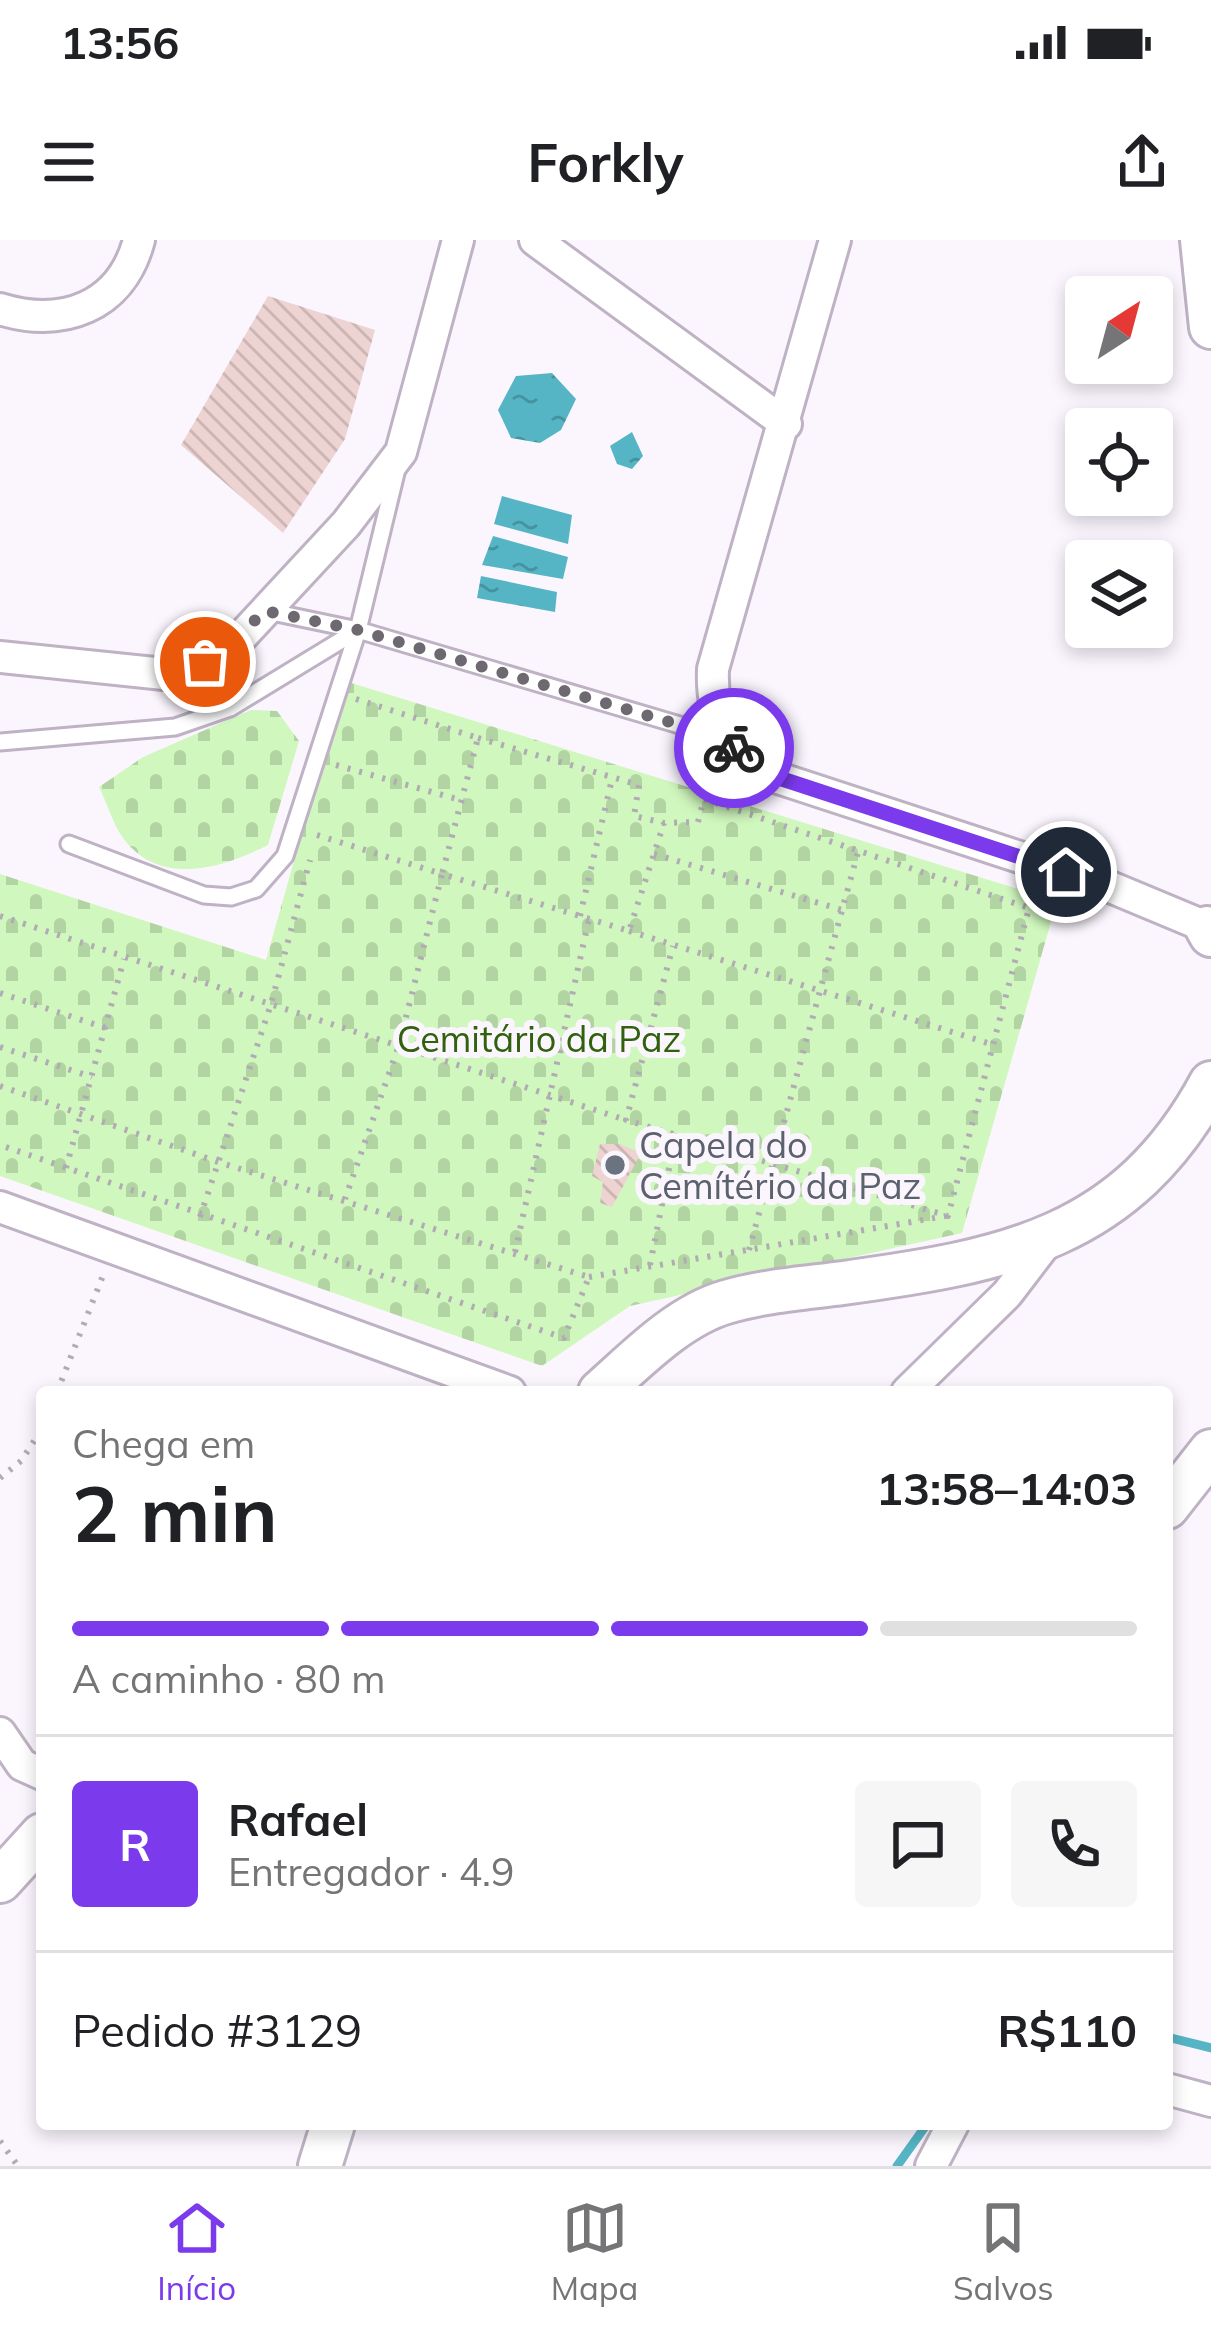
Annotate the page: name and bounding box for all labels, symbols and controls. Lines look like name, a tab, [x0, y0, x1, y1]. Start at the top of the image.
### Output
text: 13:56	[60, 14, 179, 70]
text: Forkly	[527, 128, 684, 196]
icon: menu	[36, 129, 102, 195]
icon: share	[1109, 129, 1175, 195]
north arrow	[1065, 276, 1173, 384]
map controls	[1065, 276, 1173, 648]
button: locate	[1065, 408, 1173, 516]
button: layers	[1065, 540, 1173, 648]
pin	[154, 611, 256, 713]
icon: bag	[172, 629, 238, 695]
courier	[674, 688, 794, 808]
icon: bike	[701, 715, 767, 781]
pin	[1015, 821, 1117, 923]
icon: home	[1033, 839, 1099, 905]
park label: Cemitário da Paz	[397, 1016, 681, 1061]
place label: Capela do Cemítério da Paz	[639, 1122, 921, 1208]
marker: Capela do Cemítério da Paz	[602, 1152, 628, 1178]
text: Chega em	[72, 1419, 255, 1468]
text: 13:58–14:03	[876, 1460, 1137, 1516]
text: 2 min	[72, 1464, 278, 1562]
text: A caminho · 80 m	[72, 1654, 385, 1703]
button: chat	[855, 1781, 981, 1907]
button: phone	[1011, 1781, 1137, 1907]
text: Rafael	[228, 1791, 368, 1847]
text: R	[119, 1816, 151, 1872]
text: Entregador · 4.9	[228, 1847, 514, 1896]
text: Pedido #3129	[72, 2002, 362, 2058]
text: R$110	[997, 2002, 1137, 2058]
tab: Início	[157, 2195, 236, 2308]
tab: Mapa	[551, 2195, 638, 2308]
tab: Salvos	[953, 2195, 1054, 2308]

